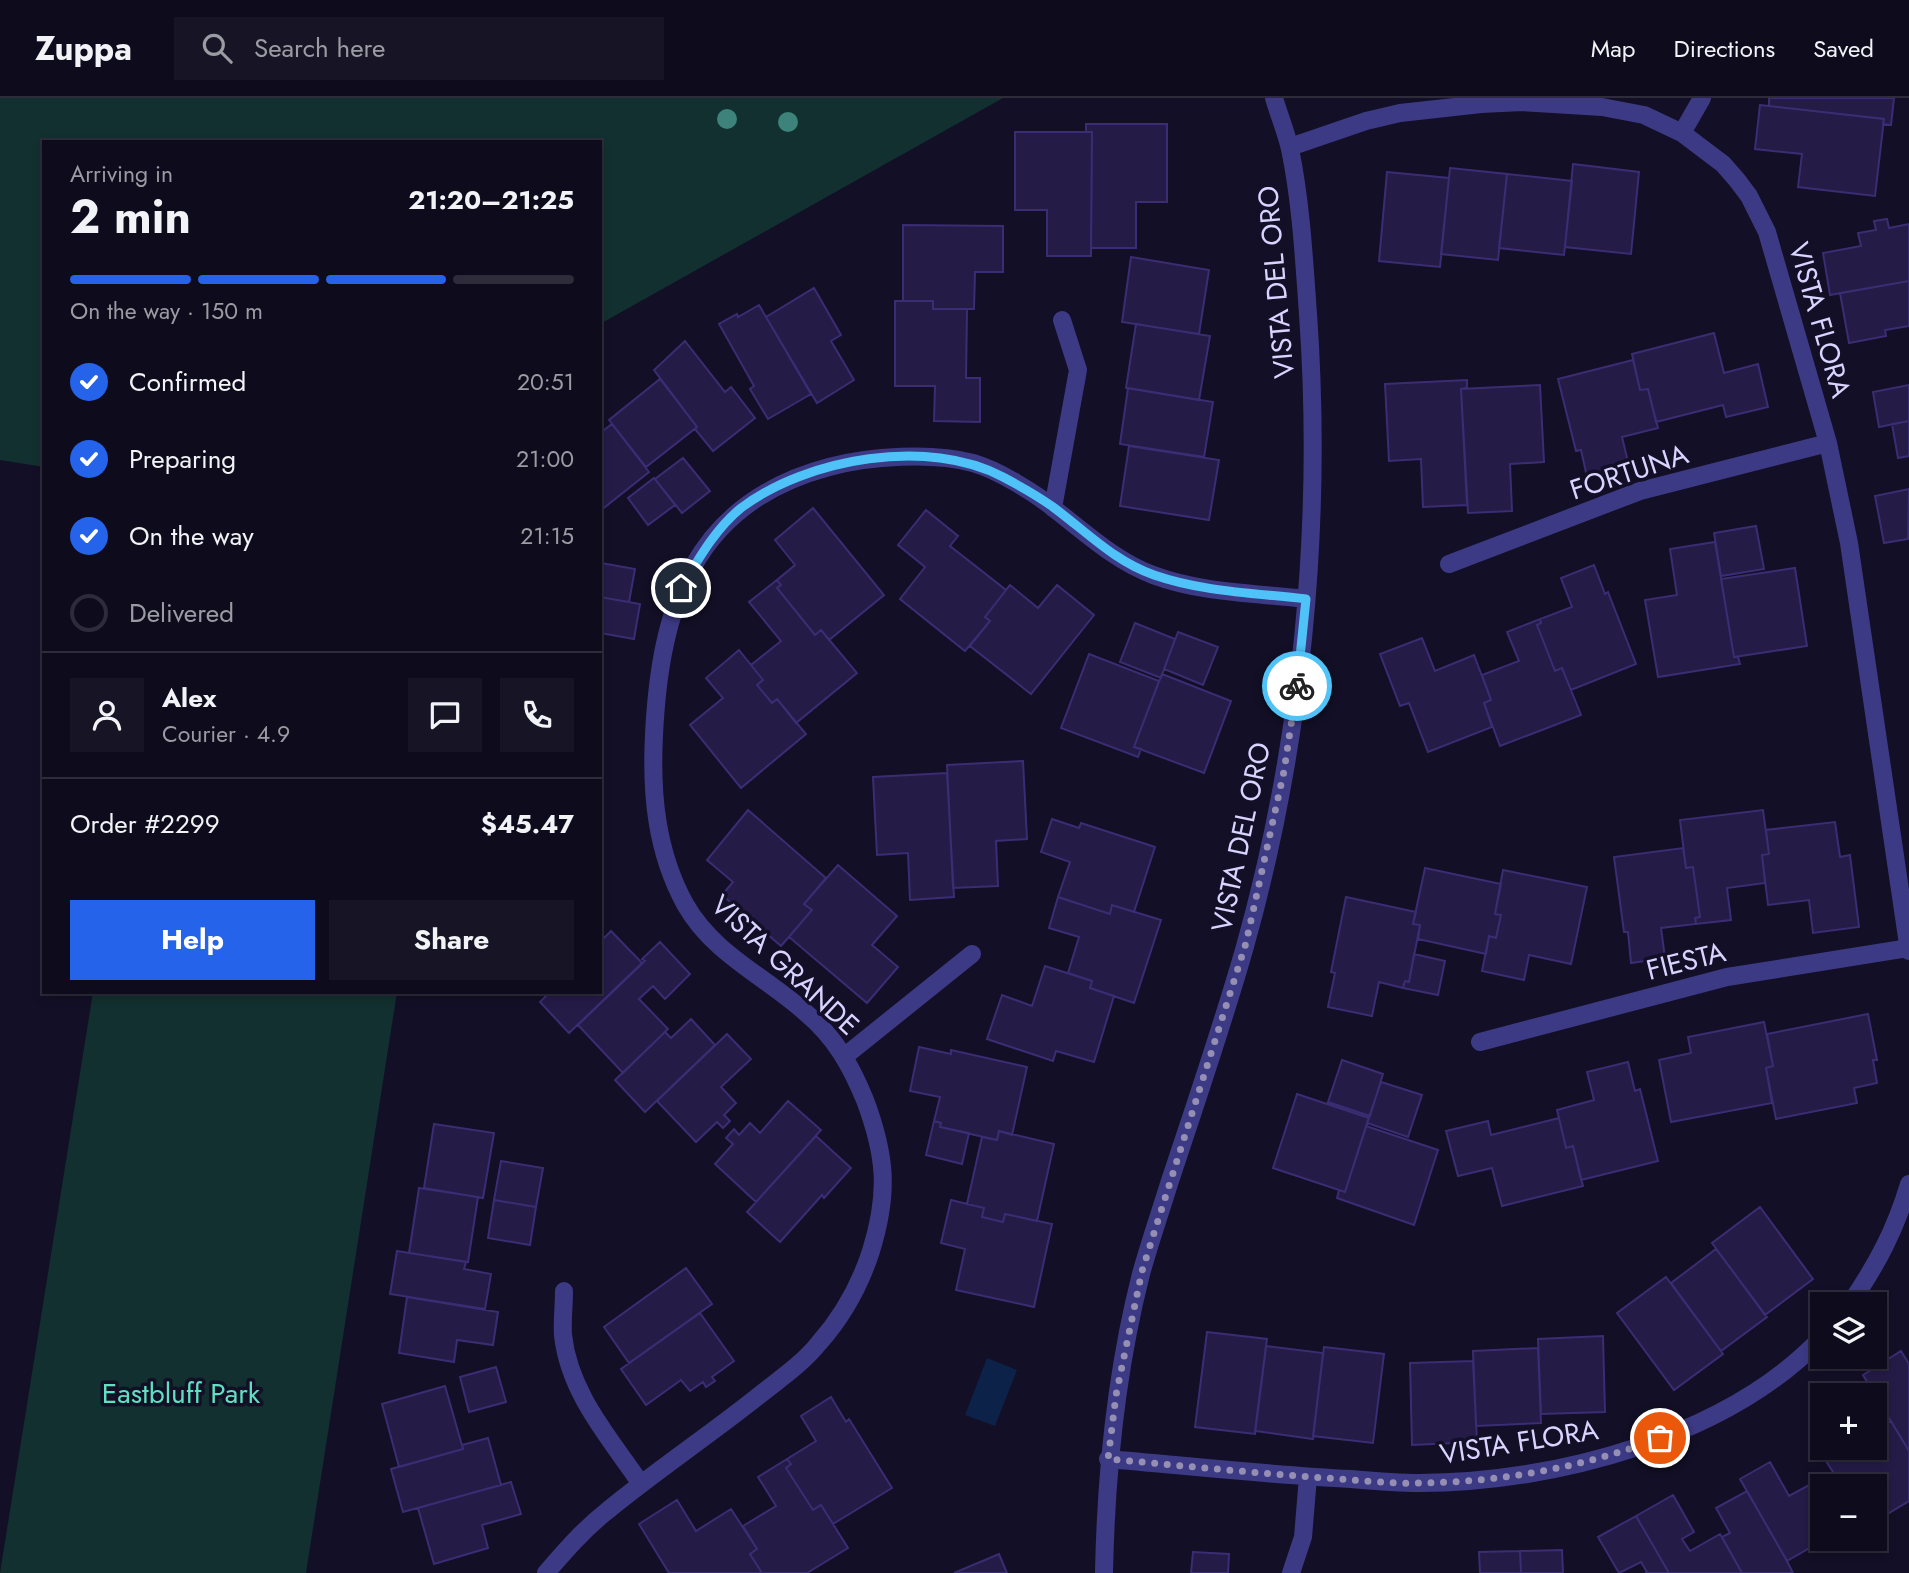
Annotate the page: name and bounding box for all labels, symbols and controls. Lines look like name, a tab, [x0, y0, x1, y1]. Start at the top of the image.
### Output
search box	[174, 17, 664, 80]
text: Zuppa	[35, 25, 132, 72]
icon: search	[198, 29, 236, 67]
text: Search here	[254, 29, 385, 67]
text: Map	[1591, 31, 1636, 66]
text: Directions	[1674, 31, 1775, 66]
text: Saved	[1813, 31, 1874, 66]
text: Arriving in	[70, 157, 173, 191]
text: 21:20–21:25	[408, 181, 574, 219]
text: 2 min	[70, 184, 191, 250]
street label: VISTA DEL ORO	[1247, 184, 1305, 380]
street label: VISTA FLORA	[1778, 238, 1862, 403]
text: On the way · 150 m	[70, 294, 263, 328]
icon: check	[70, 363, 108, 401]
text: Confirmed	[129, 363, 246, 401]
text: 20:51	[517, 365, 574, 399]
street label: FORTUNA	[1564, 433, 1694, 510]
icon: check	[70, 440, 108, 478]
text: Preparing	[129, 440, 236, 478]
text: 21:00	[516, 442, 574, 476]
icon: check	[70, 517, 108, 555]
text: On the way	[129, 517, 254, 555]
text: 21:15	[520, 519, 574, 553]
pin	[651, 558, 711, 618]
icon: home	[662, 569, 700, 607]
text: Delivered	[129, 594, 234, 632]
courier	[1262, 651, 1332, 721]
icon: bike	[1278, 667, 1316, 705]
button: person	[70, 678, 144, 752]
button: chat	[408, 678, 482, 752]
button: phone	[500, 678, 574, 752]
text: Alex	[162, 679, 216, 717]
text: Courier · 4.9	[162, 717, 290, 751]
street label: VISTA DEL ORO	[1201, 738, 1281, 936]
text: Order #2299	[70, 805, 220, 843]
text: $45.47	[481, 805, 574, 843]
street label: VISTA GRANDE	[702, 885, 868, 1045]
button: Help	[70, 900, 315, 980]
button: Share	[329, 900, 574, 980]
street label: FIESTA	[1642, 931, 1730, 991]
map controls	[1810, 1292, 1887, 1551]
button: layers	[1810, 1292, 1887, 1369]
park label: Eastbluff Park	[102, 1373, 261, 1414]
button: +	[1810, 1383, 1887, 1460]
pin	[1630, 1408, 1690, 1468]
street label: VISTA FLORA	[1437, 1409, 1602, 1475]
icon: bag	[1641, 1419, 1679, 1457]
button: −	[1810, 1474, 1887, 1551]

